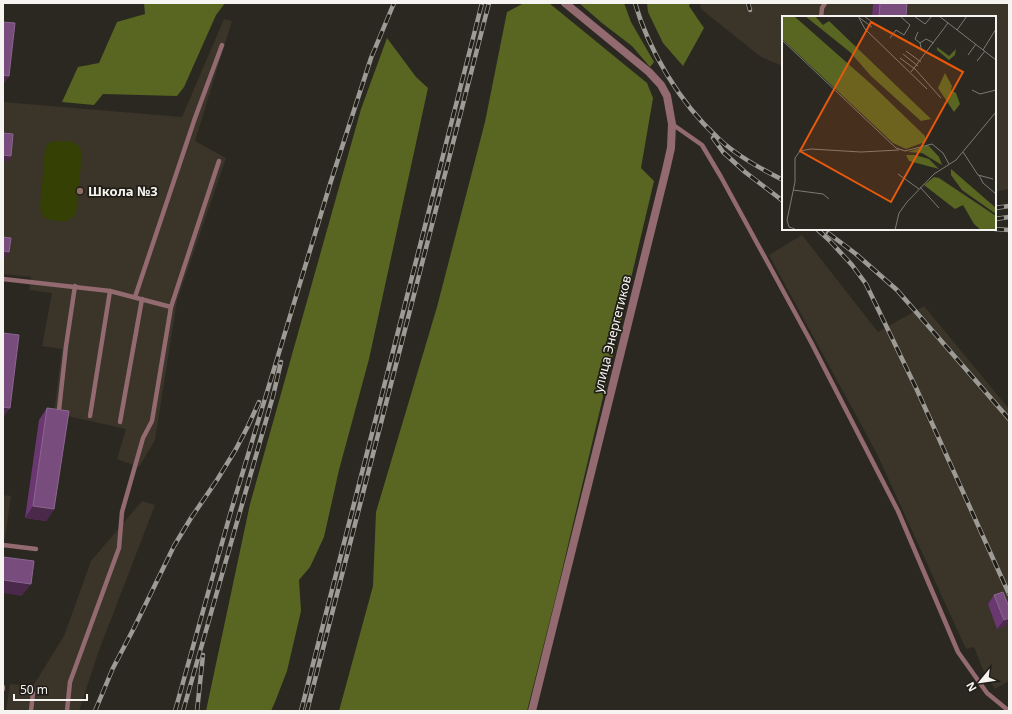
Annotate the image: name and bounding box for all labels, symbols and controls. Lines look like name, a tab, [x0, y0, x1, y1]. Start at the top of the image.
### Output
inset map	[782, 16, 996, 230]
place label: Школа №3	[88, 182, 158, 200]
marker: Школа №3	[75, 186, 85, 196]
street label: улица Энергетиков	[589, 274, 635, 394]
north arrow	[960, 662, 1000, 702]
scale bar	[14, 676, 87, 702]
text: N	[962, 680, 980, 695]
text: 50 m	[20, 681, 48, 698]

